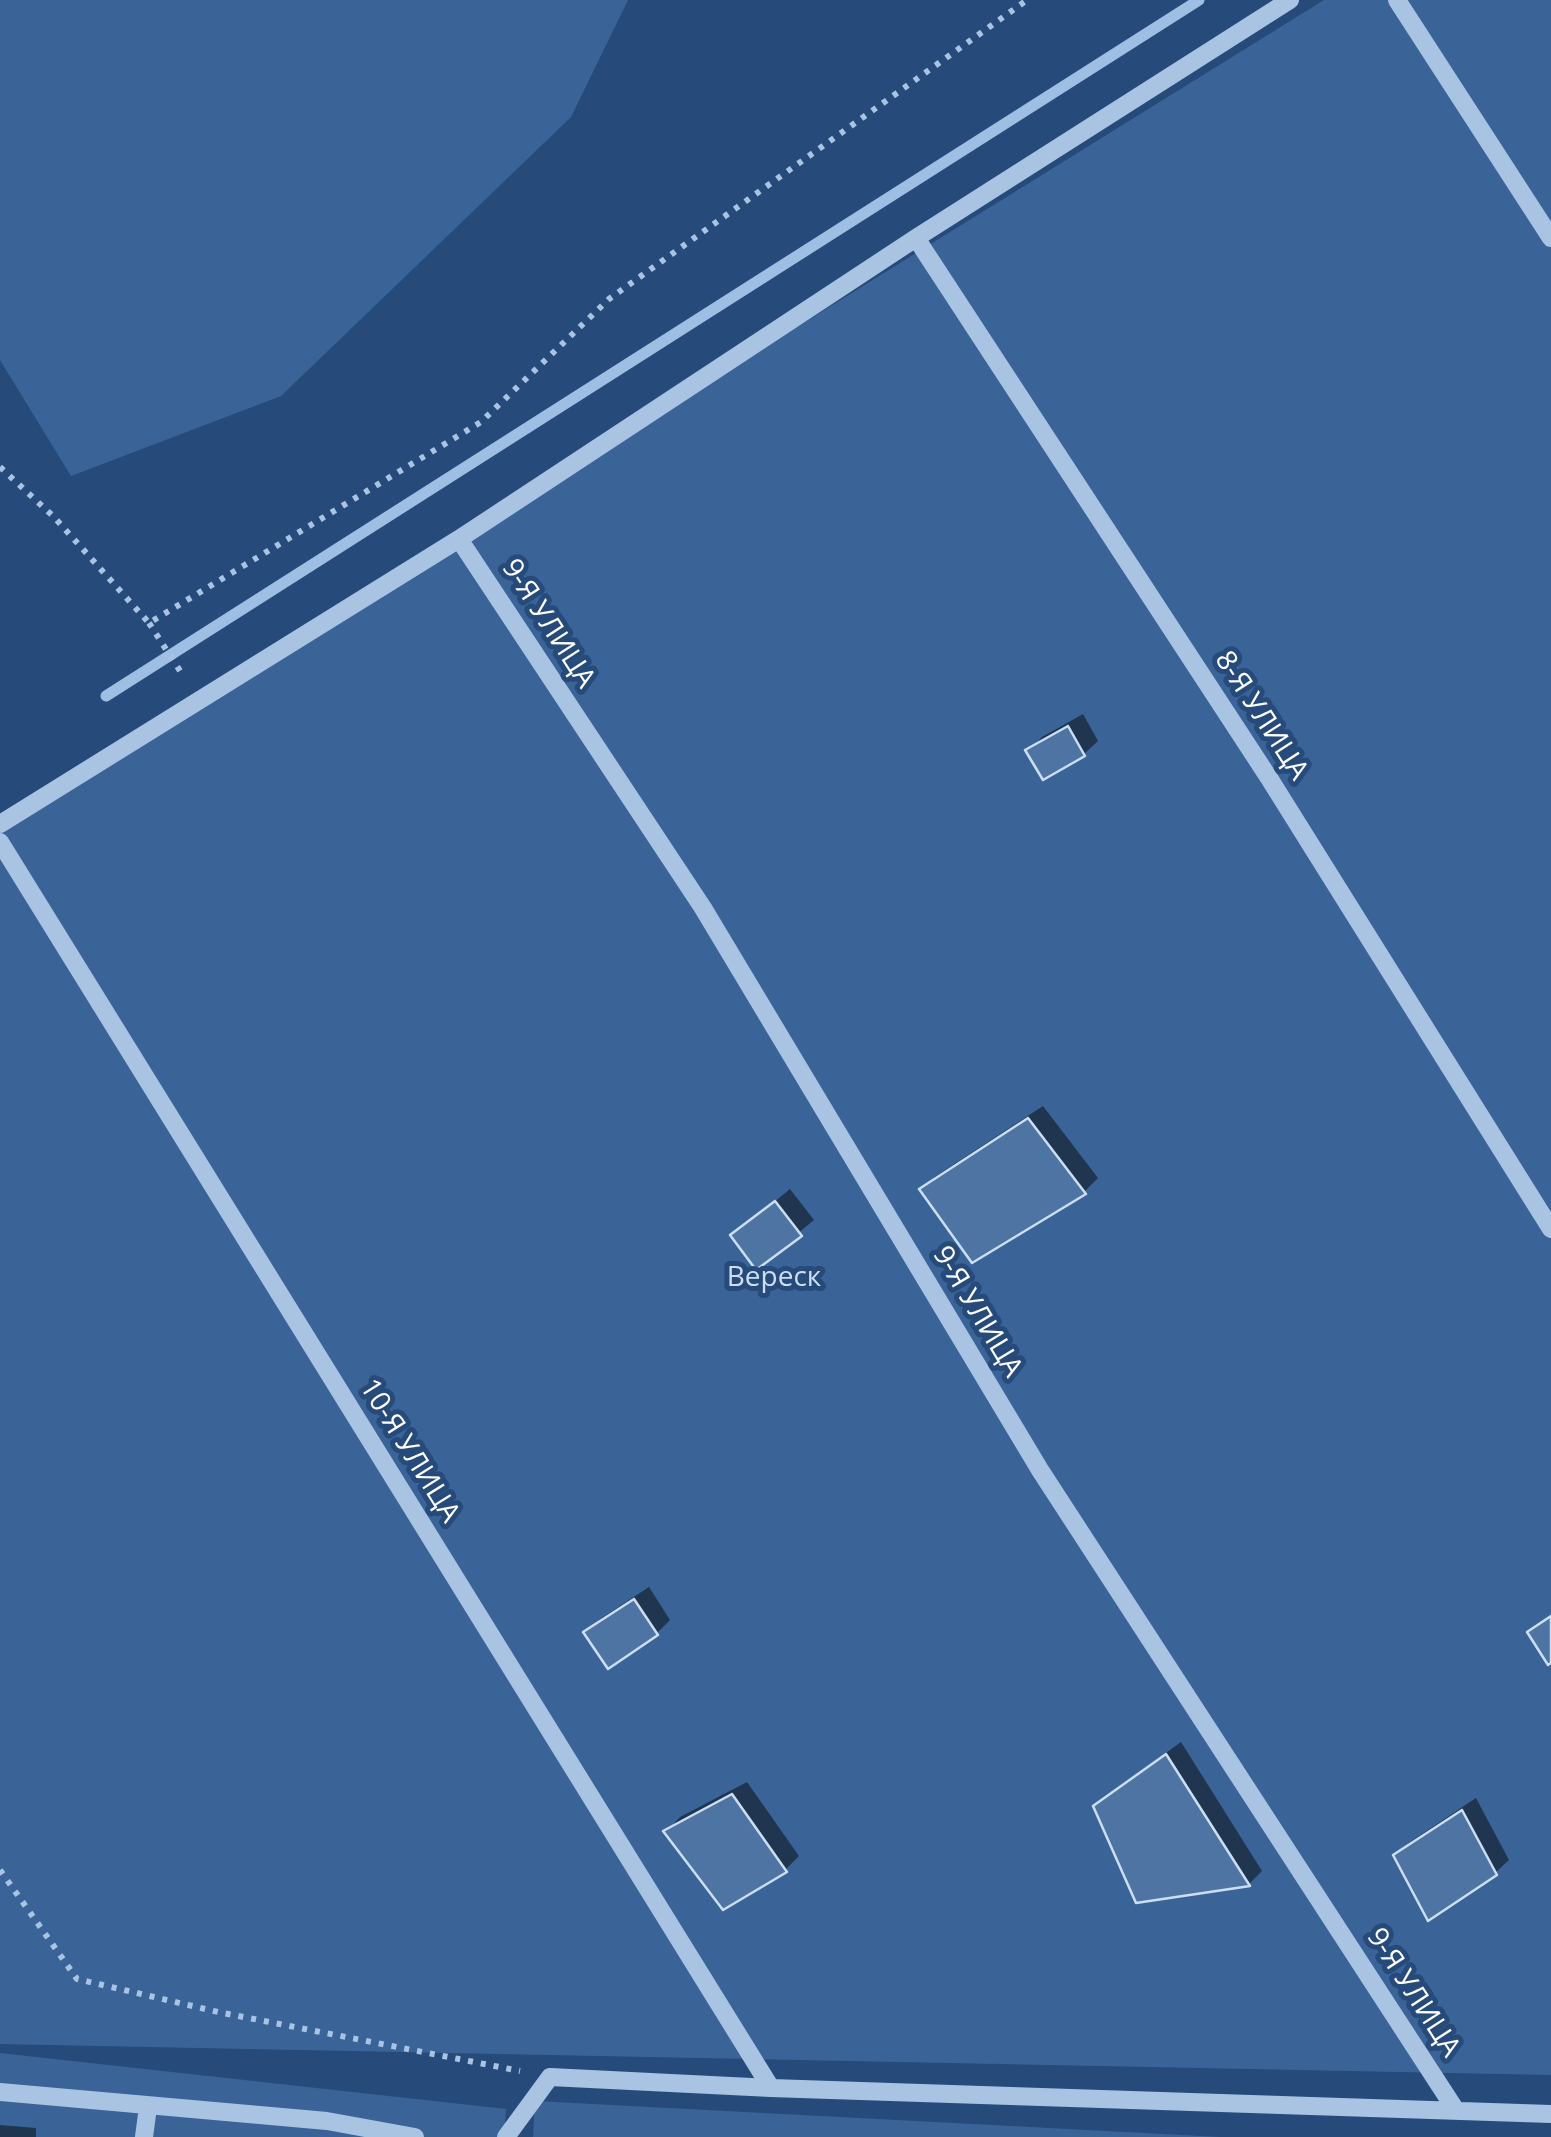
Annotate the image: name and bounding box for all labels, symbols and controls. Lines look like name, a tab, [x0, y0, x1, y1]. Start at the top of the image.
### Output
street label: 9-Я УЛИЦА	[494, 553, 602, 695]
street label: 8-Я УЛИЦА	[1207, 645, 1315, 787]
street label: 9-Я УЛИЦА	[925, 1241, 1029, 1383]
park label: Вереск	[727, 1261, 821, 1295]
street label: 10-Я УЛИЦА	[352, 1373, 466, 1529]
street label: 9-Я УЛИЦА	[1359, 1922, 1467, 2064]

